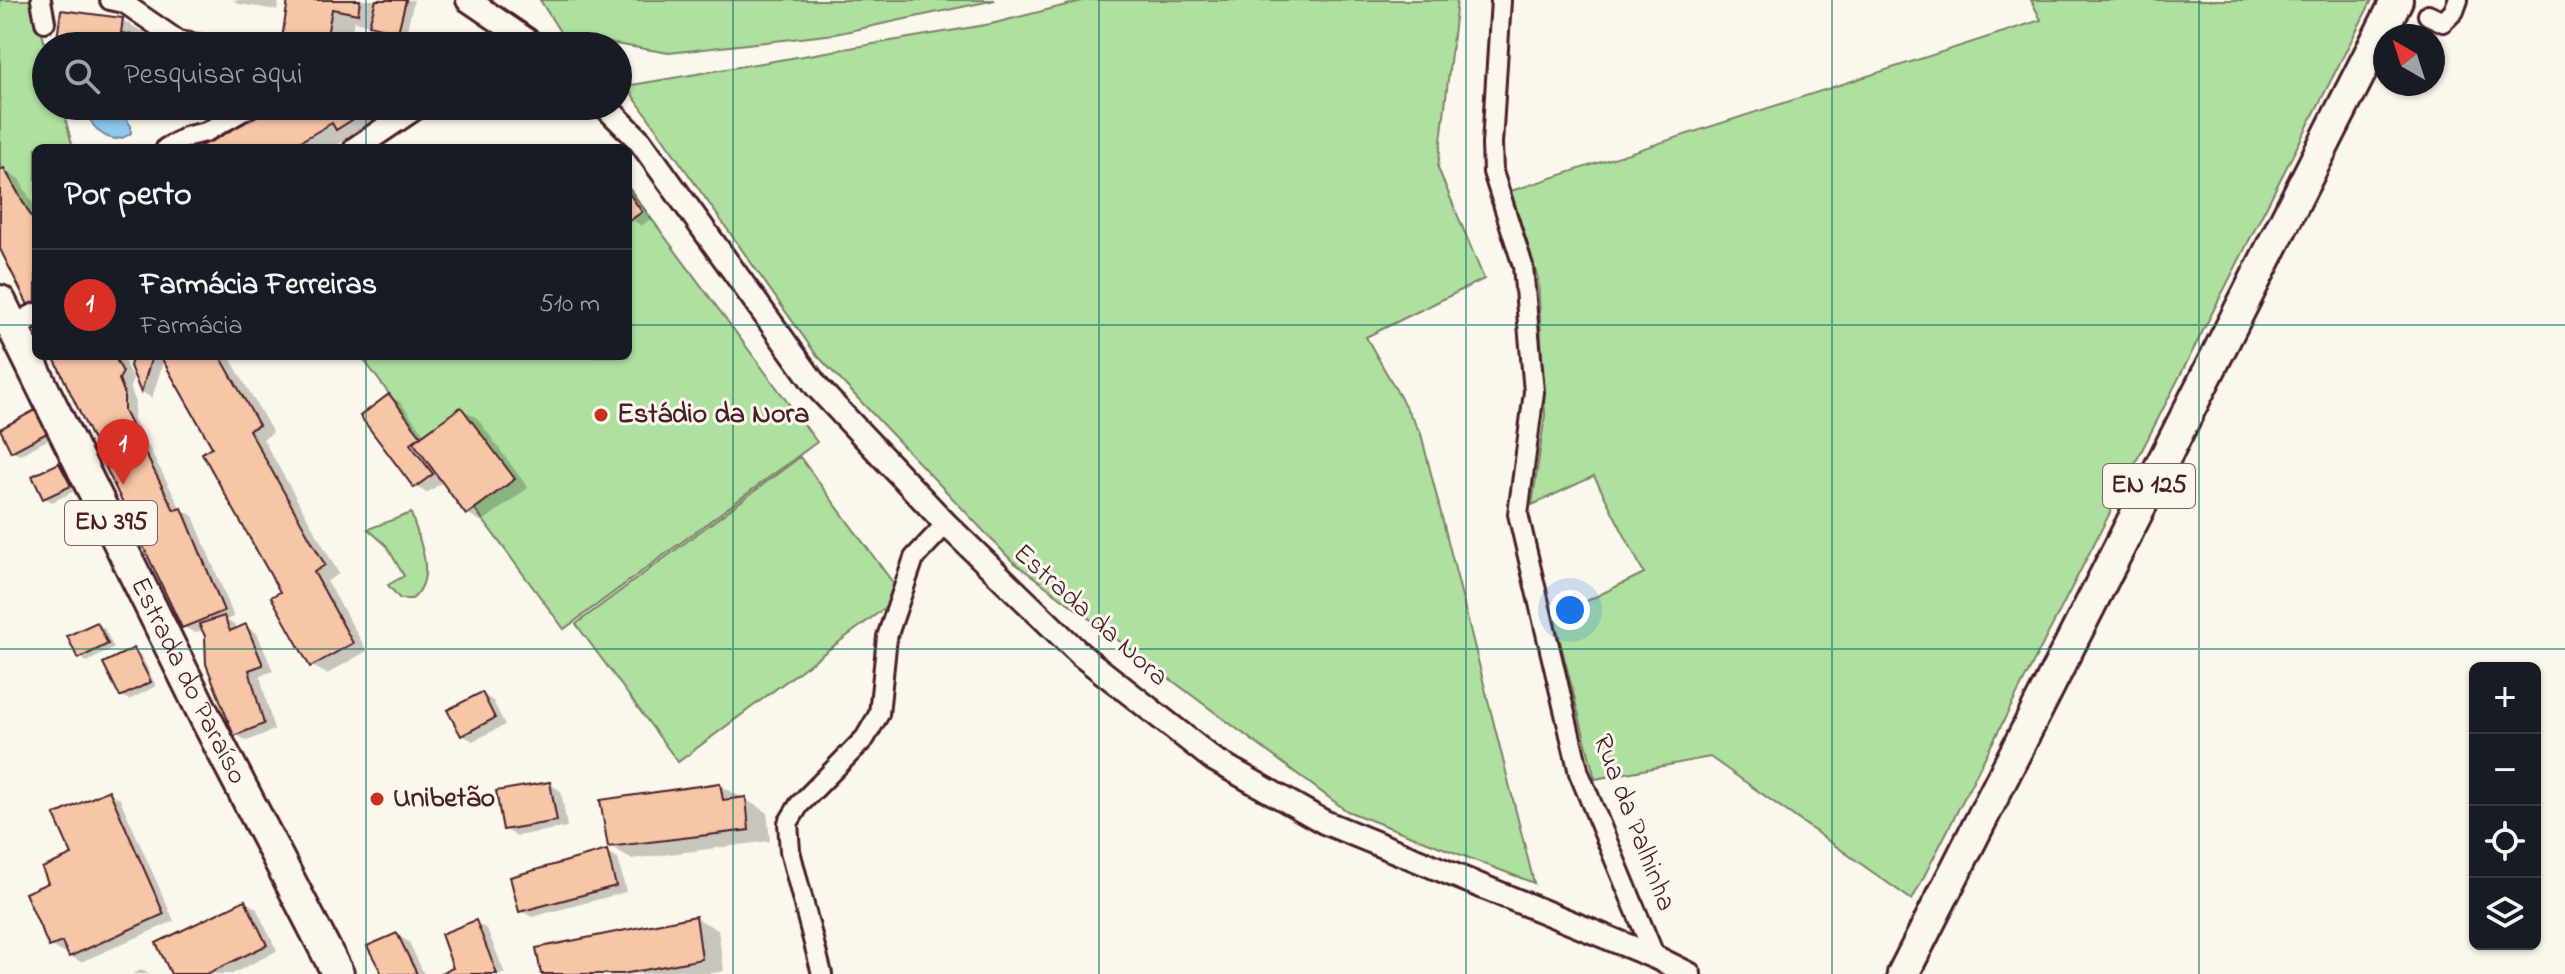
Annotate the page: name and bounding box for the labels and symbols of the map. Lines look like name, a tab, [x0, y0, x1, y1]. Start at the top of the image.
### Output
north arrow	[2373, 24, 2445, 96]
place label: Estádio da Nora	[617, 395, 809, 436]
marker: Estádio da Nora	[592, 406, 610, 424]
pin: 1	[97, 419, 149, 485]
road number: EN 125	[2103, 464, 2195, 508]
road number: EN 395	[65, 501, 157, 545]
street label: Estrada da Nora	[1003, 535, 1177, 697]
street label: Estrada do Paraíso	[119, 570, 257, 792]
your location	[1550, 590, 1590, 630]
street label: Rua da Palhinha	[1580, 729, 1686, 917]
place label: Unibetão	[393, 779, 495, 820]
marker: Unibetão	[368, 790, 386, 808]

